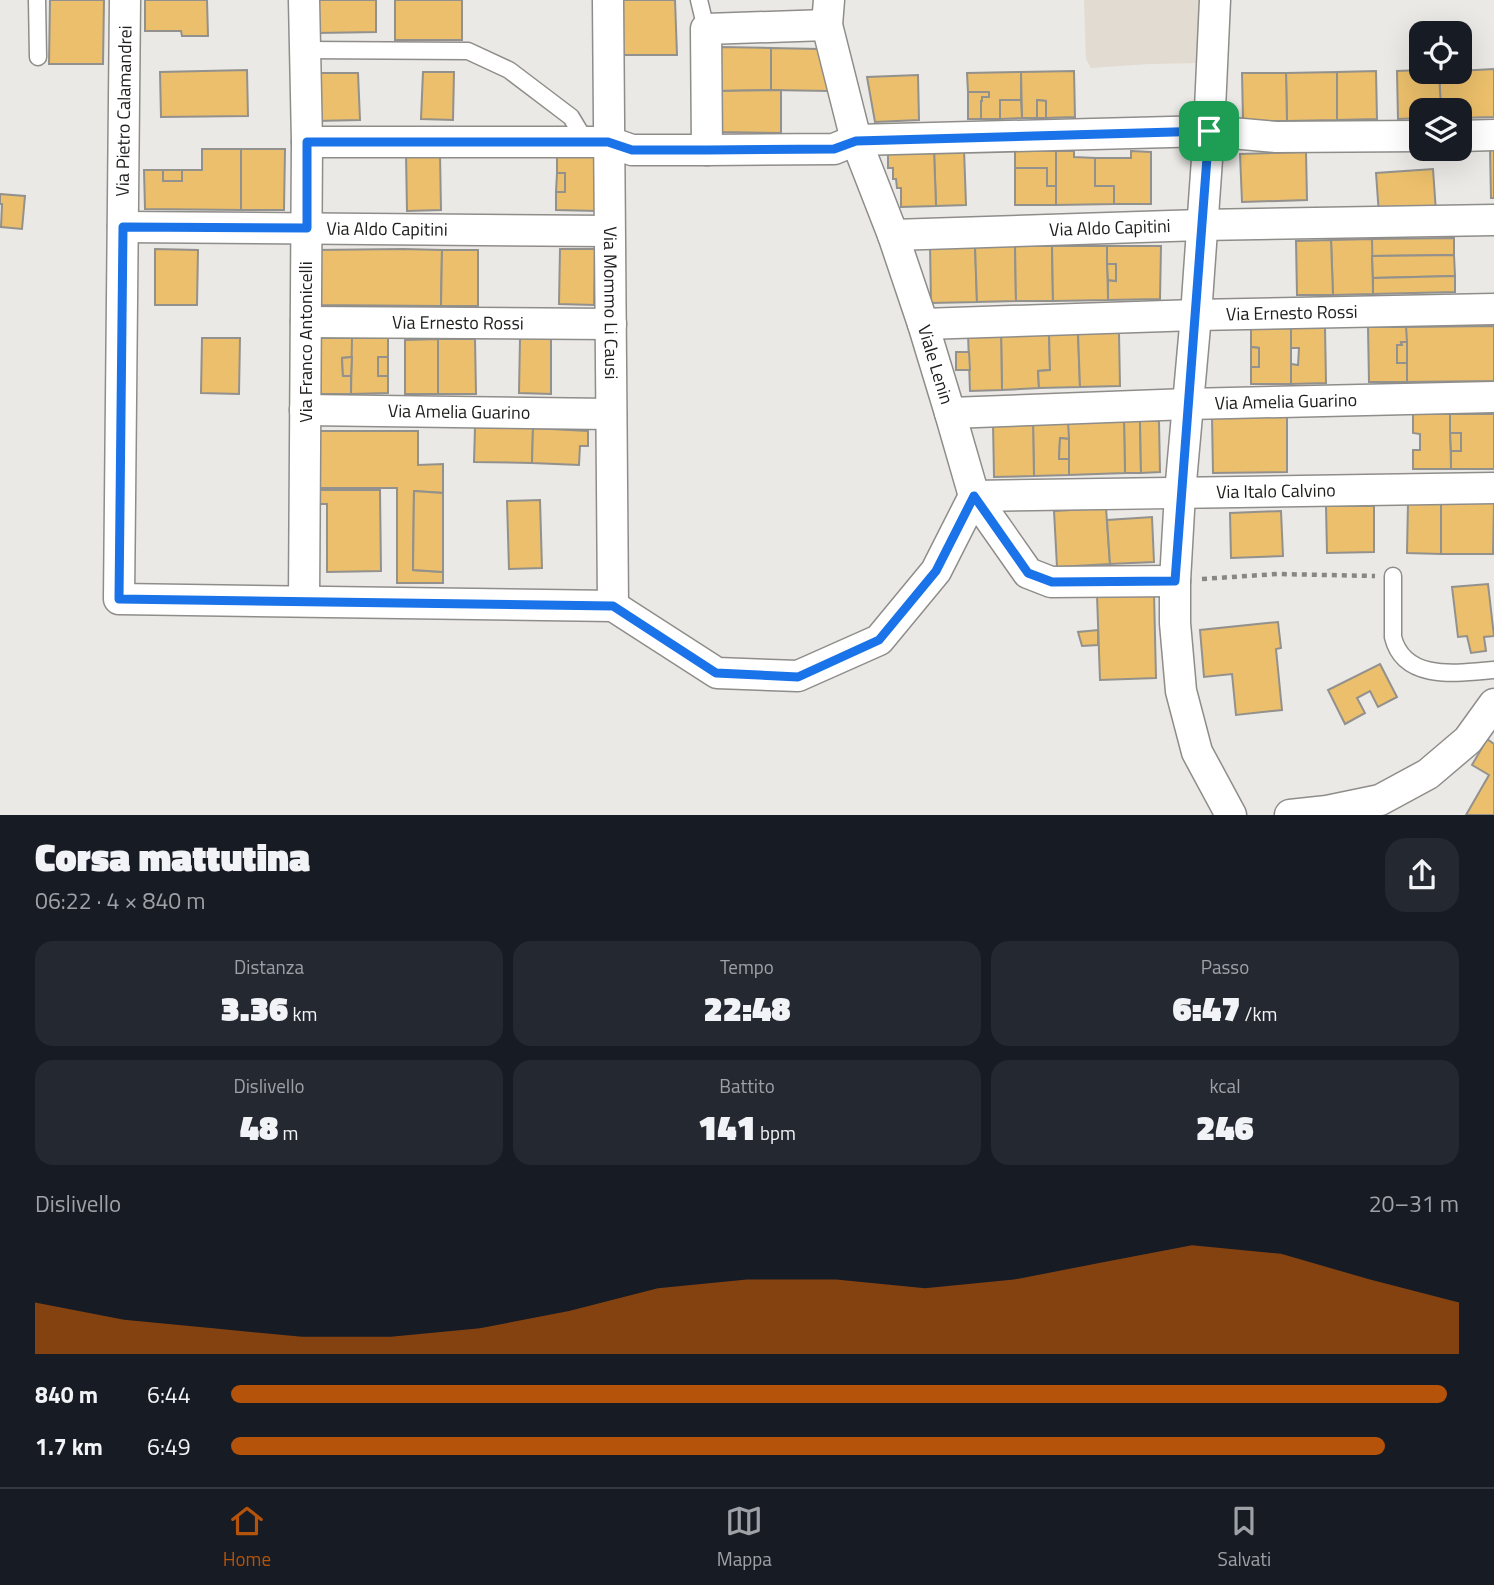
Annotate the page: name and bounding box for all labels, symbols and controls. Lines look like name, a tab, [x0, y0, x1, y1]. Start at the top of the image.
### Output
map controls	[1409, 21, 1472, 161]
button: locate	[1409, 21, 1472, 84]
street label: Via Pietro Calamandrei	[109, 25, 138, 197]
button: layers	[1409, 98, 1472, 161]
pin	[1179, 101, 1239, 161]
icon: arrive	[1190, 112, 1228, 150]
street label: Via Aldo Capitini	[1049, 212, 1171, 243]
street label: Via Aldo Capitini	[326, 215, 448, 243]
street label: Via Mommo Li Causi	[597, 226, 625, 380]
street label: Via Franco Antonicelli	[292, 261, 319, 423]
street label: Via Ernesto Rossi	[1226, 298, 1358, 327]
street label: Via Ernesto Rossi	[392, 309, 524, 336]
street label: Viale Lenin	[911, 321, 961, 407]
street label: Via Amelia Guarino	[1214, 386, 1357, 416]
street label: Via Amelia Guarino	[388, 397, 530, 426]
street label: Via Italo Calvino	[1216, 476, 1336, 505]
text: Corsa mattutina	[35, 828, 310, 886]
button: share	[1385, 838, 1459, 912]
text: 06:22 · 4 × 840 m	[35, 883, 205, 918]
text: Distanza	[234, 952, 304, 981]
text: Tempo	[720, 952, 774, 981]
text: Passo	[1201, 952, 1249, 981]
text: 3.36	[221, 981, 288, 1035]
text: 22:48	[703, 981, 791, 1035]
text: 6:47	[1173, 981, 1240, 1035]
text: km	[288, 999, 317, 1028]
text: /km	[1240, 999, 1277, 1028]
text: Dislivello	[233, 1071, 305, 1100]
text: Battito	[719, 1071, 775, 1100]
text: kcal	[1209, 1071, 1241, 1100]
text: 48	[240, 1100, 278, 1154]
text: 141	[698, 1100, 756, 1154]
text: 246	[1196, 1100, 1254, 1154]
text: m	[278, 1118, 298, 1147]
text: bpm	[756, 1118, 796, 1147]
text: Dislivello	[35, 1186, 121, 1221]
text: 20–31 m	[1369, 1186, 1459, 1221]
text: 840 m	[35, 1377, 98, 1412]
text: 6:44	[147, 1377, 191, 1412]
text: 1.7 km	[35, 1429, 103, 1464]
text: 6:49	[147, 1429, 191, 1464]
tab: Home	[223, 1502, 271, 1573]
tab: Mappa	[717, 1502, 772, 1573]
tab: Salvati	[1218, 1502, 1271, 1573]

